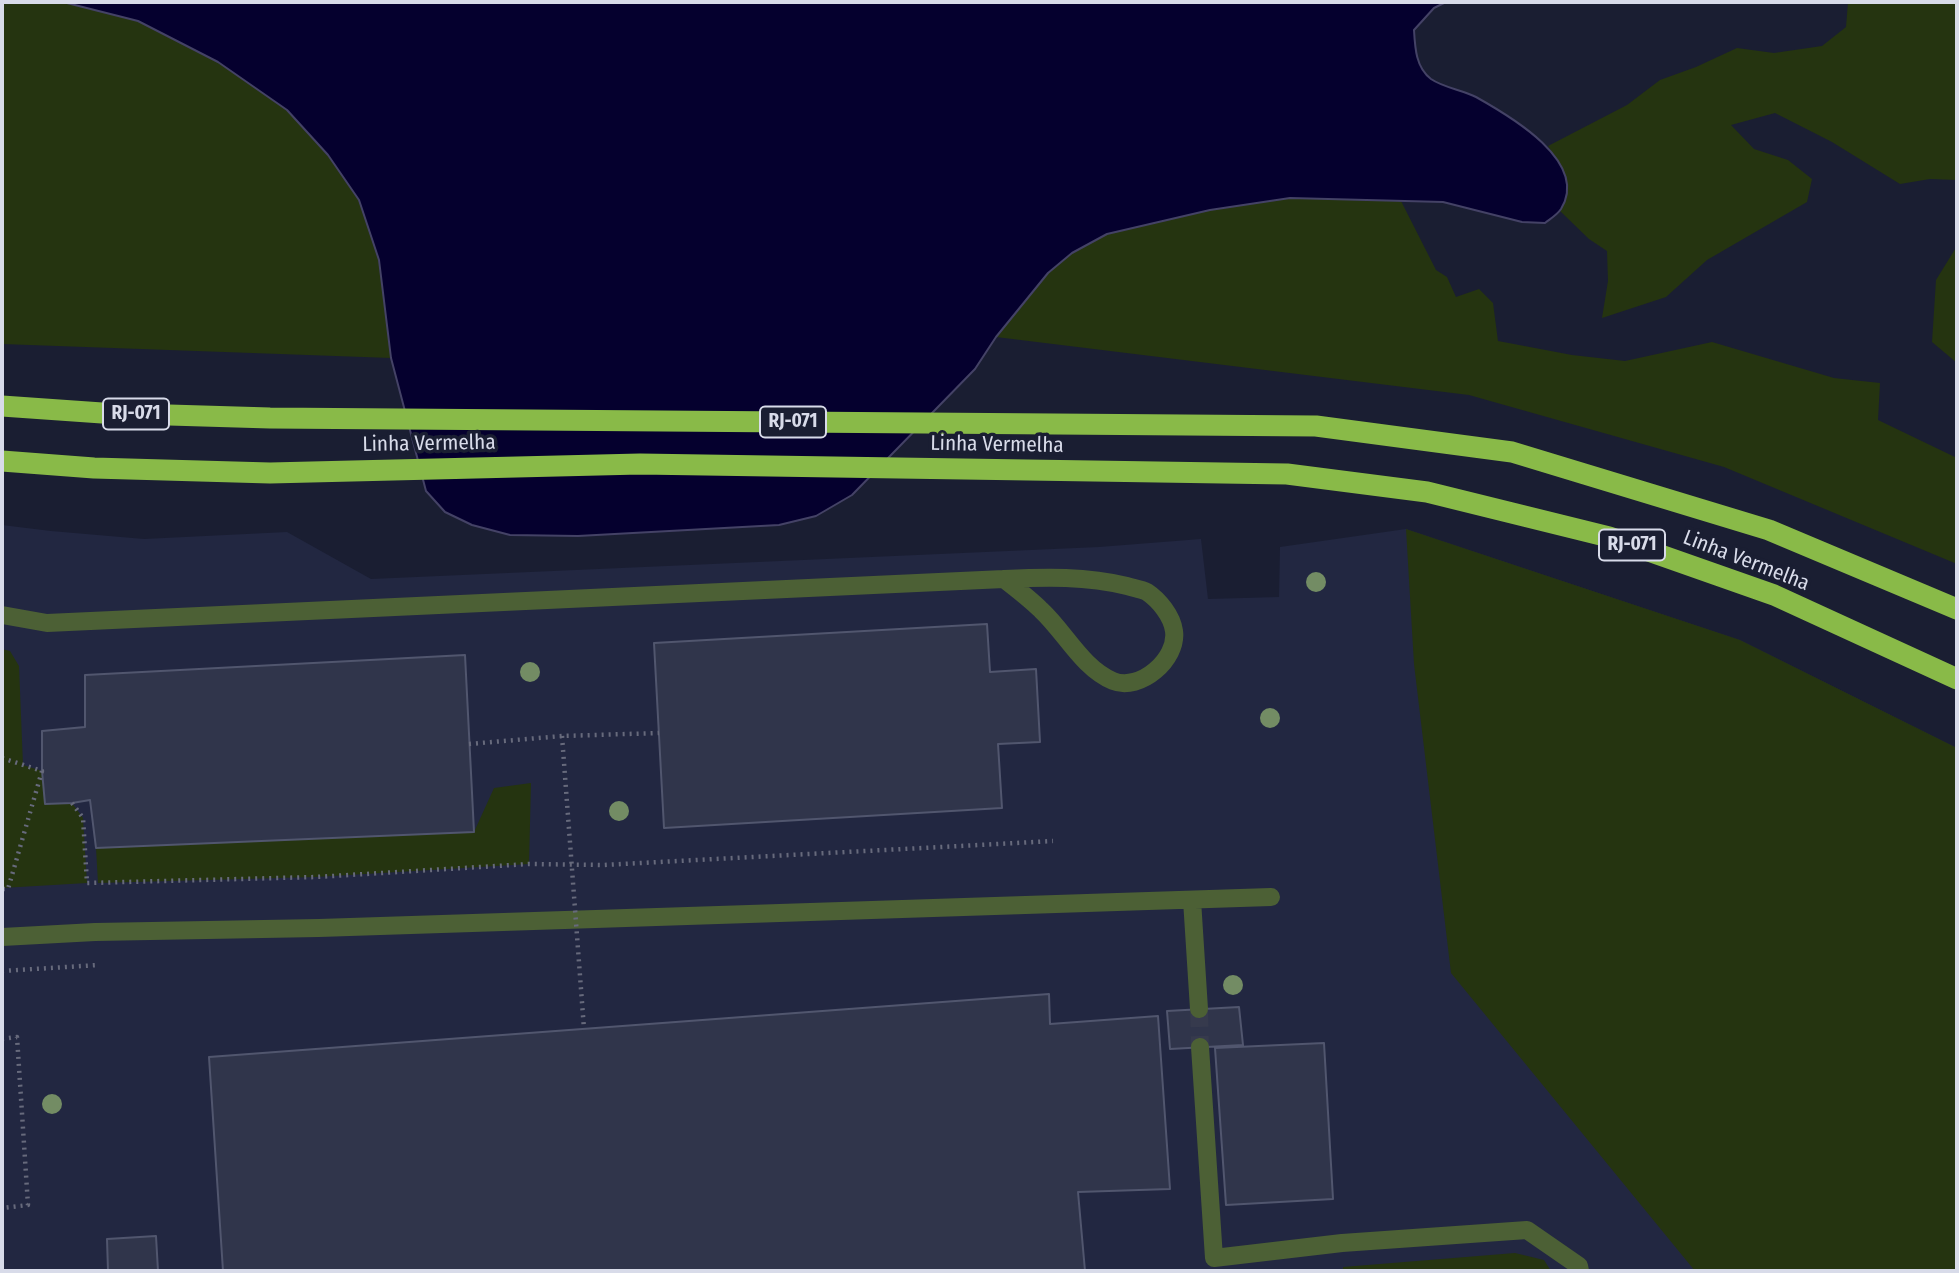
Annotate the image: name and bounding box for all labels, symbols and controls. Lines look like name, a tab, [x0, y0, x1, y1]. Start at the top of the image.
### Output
road number: RJ-071	[103, 398, 169, 430]
road number: RJ-071	[760, 406, 826, 438]
street label: Linha Vermelha	[362, 430, 496, 458]
street label: Linha Vermelha	[930, 431, 1064, 459]
street label: Linha Vermelha	[1679, 525, 1813, 597]
road number: RJ-071	[1599, 530, 1665, 560]

